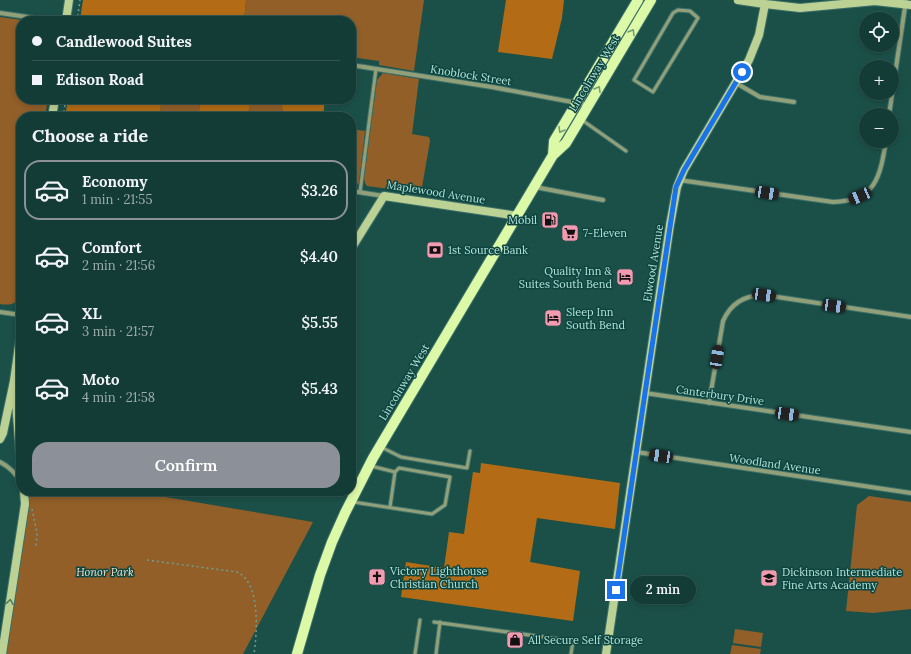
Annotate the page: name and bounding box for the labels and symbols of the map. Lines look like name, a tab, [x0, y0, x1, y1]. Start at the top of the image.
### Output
one-way arrow	[627, 29, 634, 36]
street label: Lincolnway West	[566, 32, 623, 114]
street label: Knoblock Street	[429, 62, 513, 88]
route start	[733, 63, 751, 81]
one-way arrow	[593, 86, 600, 93]
one-way arrow	[558, 126, 565, 133]
street label: Maplewood Avenue	[386, 177, 486, 207]
car	[754, 185, 780, 201]
car	[847, 186, 873, 206]
fuel station icon: Mobil	[540, 210, 560, 230]
place label: Mobil	[508, 213, 537, 227]
supermarket icon: 7-Eleven	[560, 223, 580, 243]
street label: Elwood Avenue	[640, 223, 666, 303]
place label: 7-Eleven	[583, 226, 627, 240]
bank icon: 1st Source Bank	[425, 240, 445, 260]
place label: 1st Source Bank	[448, 243, 528, 257]
place label: Quality Inn & Suites South Bend	[519, 264, 612, 291]
hotel icon: Quality Inn & Suites South Bend	[615, 267, 635, 287]
car	[751, 287, 777, 303]
car	[821, 298, 847, 314]
place label: Sleep Inn South Bend	[566, 305, 625, 332]
hotel icon: Sleep Inn South Bend	[543, 308, 563, 328]
street label: Lincolnway West	[376, 341, 433, 423]
car	[709, 344, 725, 370]
street label: Canterbury Drive	[675, 382, 765, 408]
car	[774, 406, 800, 422]
car	[648, 448, 674, 464]
street label: Woodland Avenue	[728, 451, 822, 477]
place label: Victory Lighthouse Christian Church	[389, 564, 487, 591]
park label: Honor Park	[76, 565, 134, 579]
place label: Dickinson Intermediate Fine Arts Academy	[782, 565, 902, 592]
church icon: Victory Lighthouse Christian Church	[367, 567, 387, 587]
school or university icon: Dickinson Intermediate Fine Arts Academy	[759, 568, 779, 588]
callout: 2 min	[630, 576, 696, 604]
route end	[607, 581, 625, 599]
one-way arrow	[5, 599, 14, 605]
shop icon: All Secure Self Storage	[505, 630, 525, 650]
place label: All Secure Self Storage	[527, 633, 643, 647]

